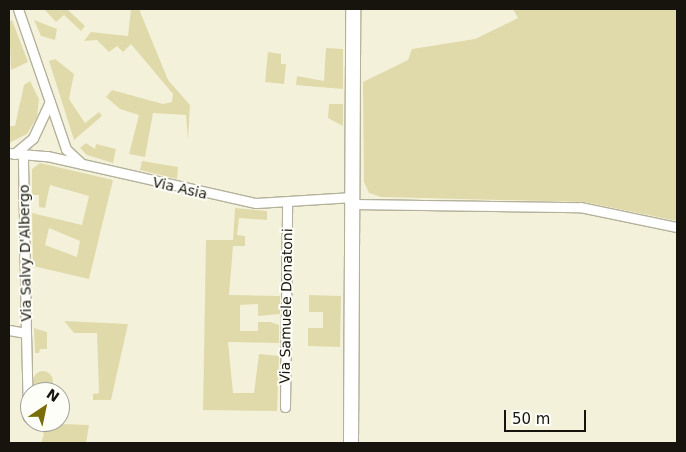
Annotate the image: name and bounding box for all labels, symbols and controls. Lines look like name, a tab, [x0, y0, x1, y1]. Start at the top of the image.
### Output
street label: Via Asia	[151, 174, 209, 202]
street label: Via Salvy D'Albergo	[15, 184, 35, 322]
street label: Via Samuele Donatoni	[276, 228, 296, 384]
north arrow	[20, 382, 70, 432]
text: N	[43, 385, 62, 405]
scale bar	[506, 400, 588, 432]
text: 50 m	[512, 410, 550, 428]

